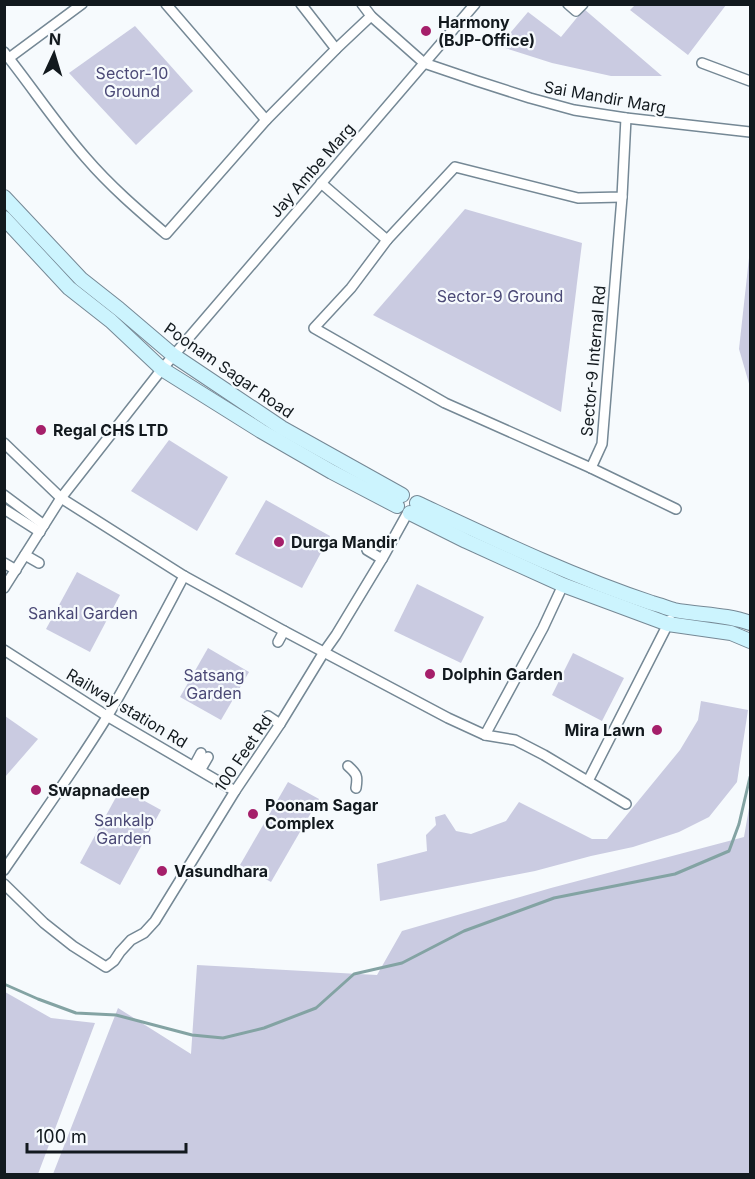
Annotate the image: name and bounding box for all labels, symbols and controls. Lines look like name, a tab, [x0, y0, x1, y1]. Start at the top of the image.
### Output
place label: Harmony (BJP-Office)	[438, 12, 535, 50]
north arrow	[24, 24, 84, 84]
marker: Harmony (BJP-Office)	[419, 24, 433, 38]
text: N	[48, 29, 62, 49]
park label: Sector-10 Ground	[96, 63, 168, 101]
street label: Sai Mandir Marg	[542, 76, 668, 118]
street label: Jay Ambe Marg	[265, 119, 359, 221]
street label: Sector-9 Internal Rd	[576, 285, 610, 437]
park label: Sector-9 Ground	[437, 286, 563, 306]
street label: Poonam Sagar Road	[160, 318, 298, 422]
place label: Regal CHS LTD	[53, 420, 168, 440]
marker: Regal CHS LTD	[34, 423, 48, 437]
place label: Durga Mandir	[291, 532, 397, 552]
marker: Durga Mandir	[272, 535, 286, 549]
park label: Sankal Garden	[28, 603, 138, 623]
street label: Railway station Rd	[63, 664, 191, 752]
place label: Dolphin Garden	[442, 664, 563, 684]
park label: Satsang Garden	[183, 665, 245, 703]
marker: Dolphin Garden	[423, 667, 437, 681]
street label: 100 Feet Rd	[210, 711, 276, 795]
place label: Mira Lawn	[564, 720, 645, 740]
marker: Mira Lawn	[650, 723, 664, 737]
place label: Swapnadeep	[48, 780, 150, 800]
marker: Swapnadeep	[29, 783, 43, 797]
place label: Poonam Sagar Complex	[265, 795, 379, 833]
marker: Poonam Sagar Complex	[246, 807, 260, 821]
park label: Sankalp Garden	[94, 810, 154, 848]
place label: Vasundhara	[174, 861, 268, 881]
marker: Vasundhara	[155, 864, 169, 878]
scale bar	[27, 1116, 186, 1154]
text: 100 m	[36, 1126, 87, 1147]

